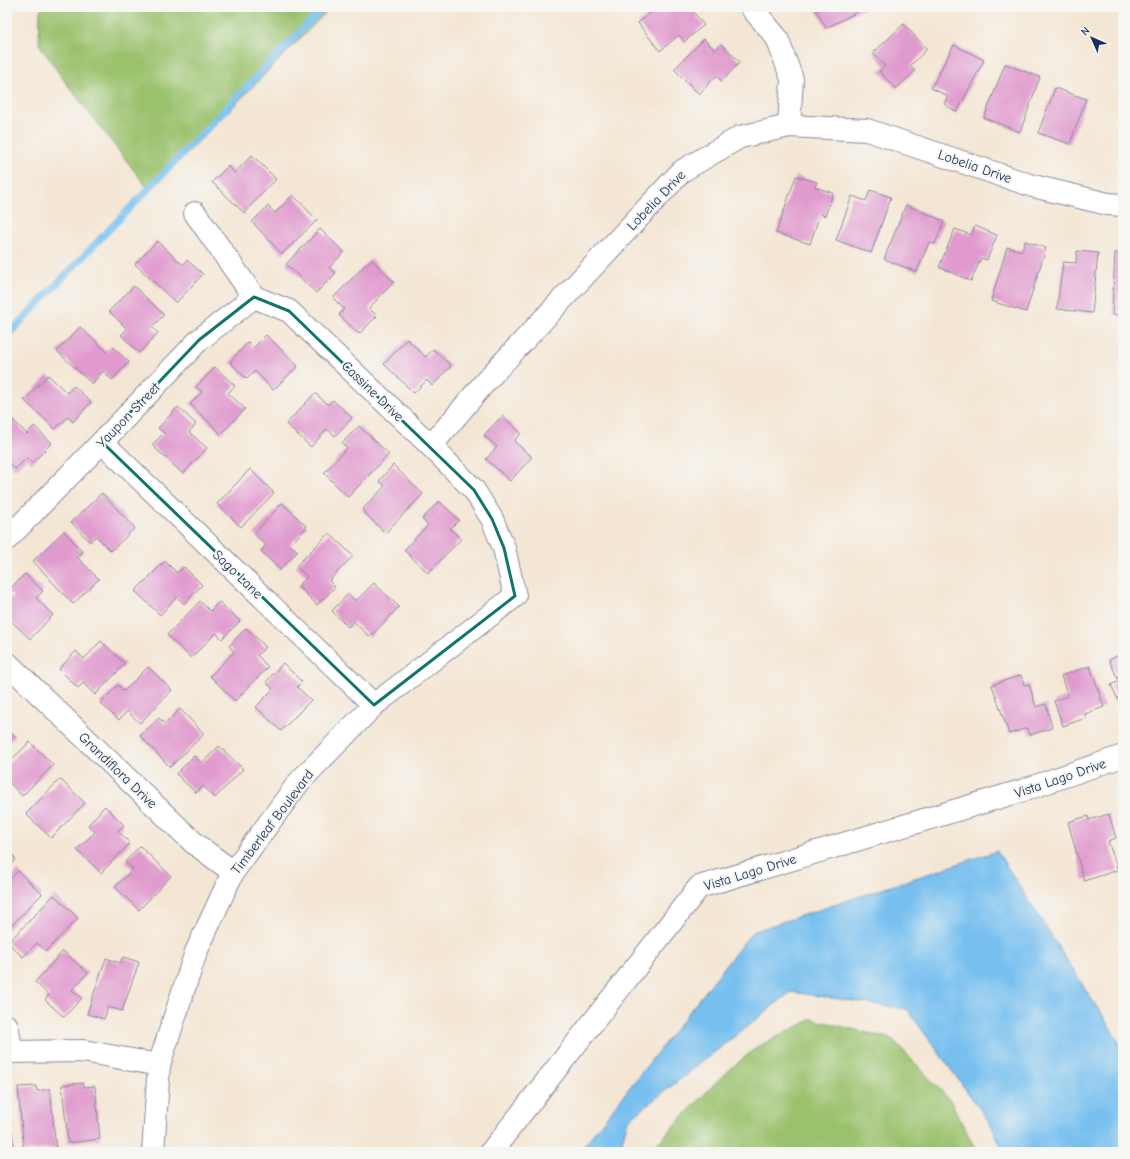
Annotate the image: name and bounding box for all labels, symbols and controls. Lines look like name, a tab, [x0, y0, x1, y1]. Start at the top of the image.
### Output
north arrow	[1072, 18, 1112, 58]
text: N	[1078, 24, 1092, 38]
street label: Lobelia Drive	[936, 146, 1014, 187]
street label: Lobelia Drive	[624, 167, 689, 234]
street label: Cassine Drive	[338, 357, 407, 425]
street label: Yaupon Street	[93, 378, 164, 452]
street label: Sago Lane	[209, 546, 266, 602]
street label: Grandiflora Drive	[75, 729, 160, 812]
street label: Vista Lago Drive	[1012, 755, 1108, 802]
street label: Timberleaf Boulevard	[227, 767, 317, 878]
street label: Vista Lago Drive	[702, 850, 798, 895]

